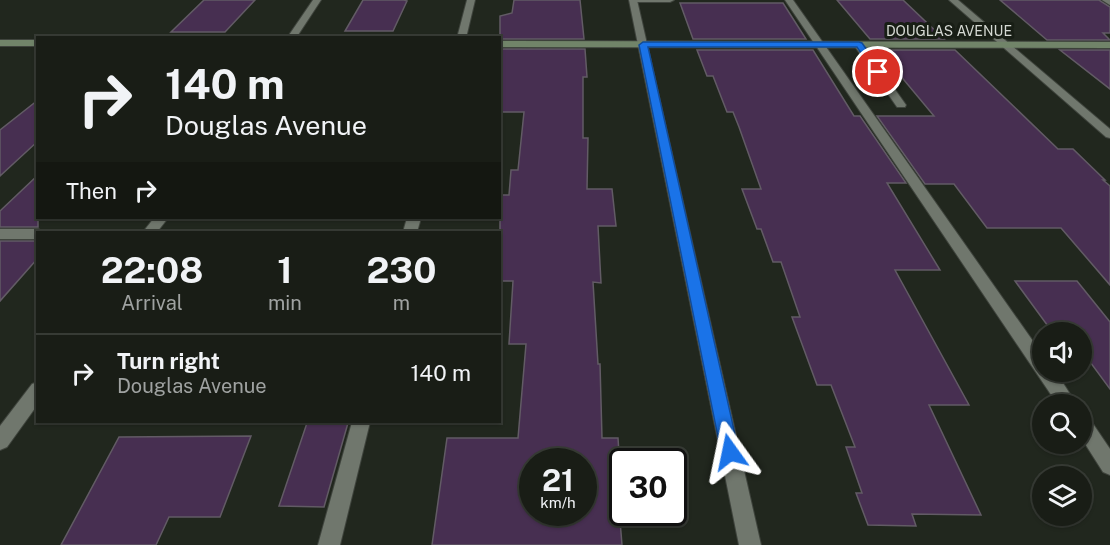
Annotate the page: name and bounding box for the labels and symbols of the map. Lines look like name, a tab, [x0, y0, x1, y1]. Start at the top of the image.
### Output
street label: DOUGLAS AVENUE	[886, 23, 1012, 39]
pin	[852, 46, 903, 97]
position arrow	[698, 420, 762, 484]
speed limit sign: 30	[609, 448, 687, 526]

